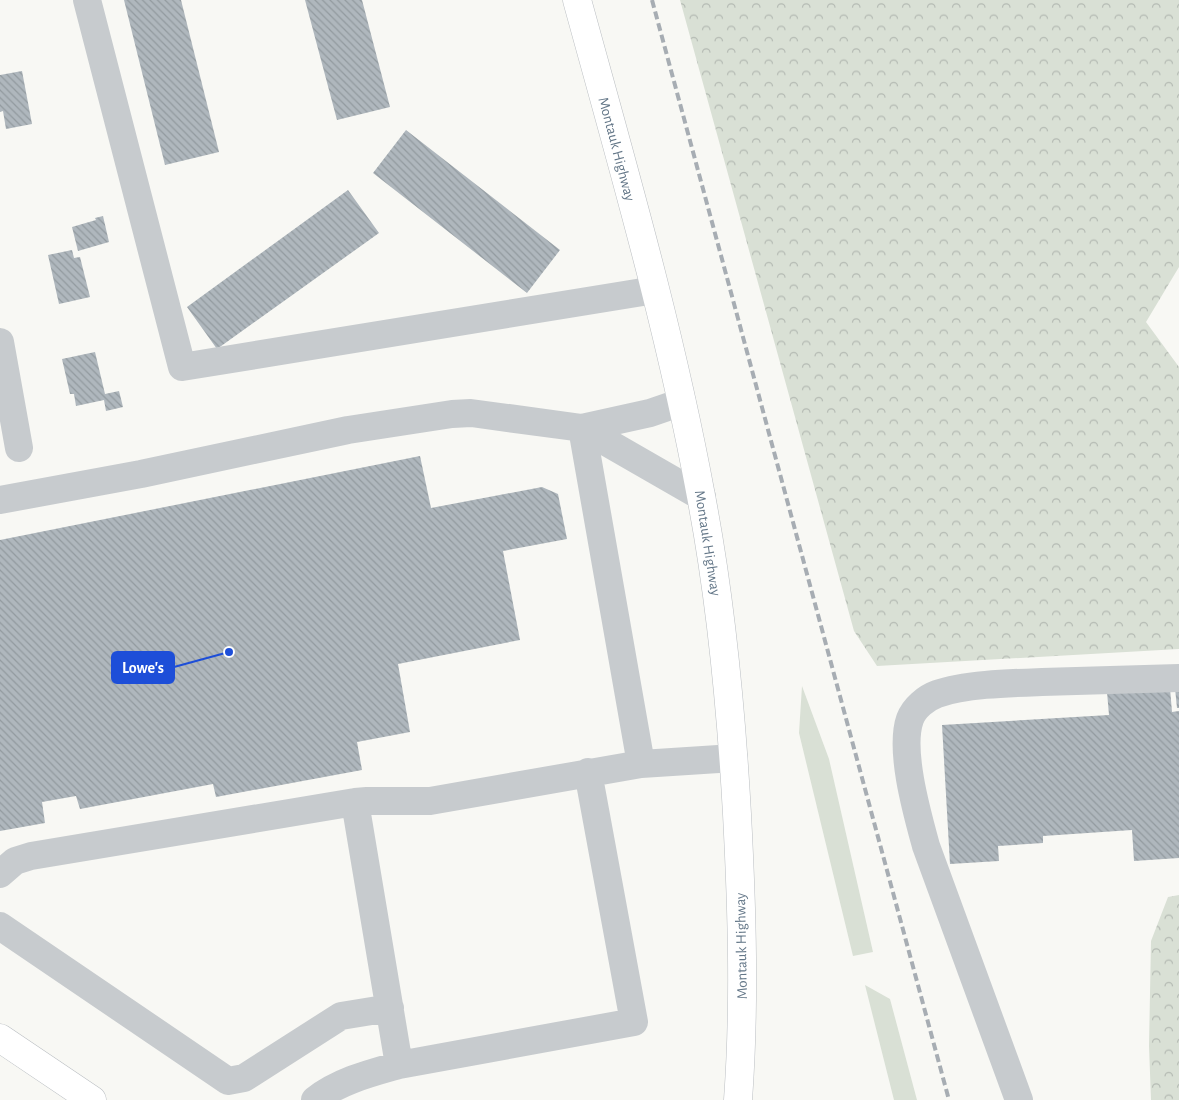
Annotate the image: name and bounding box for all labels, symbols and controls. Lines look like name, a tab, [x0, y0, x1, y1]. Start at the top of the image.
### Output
street label: Montauk Highway	[595, 96, 638, 203]
street label: Montauk Highway	[692, 489, 723, 598]
callout: Lowe's	[112, 652, 174, 683]
text: Lowe's	[122, 660, 164, 676]
street label: Montauk Highway	[733, 892, 750, 1000]

